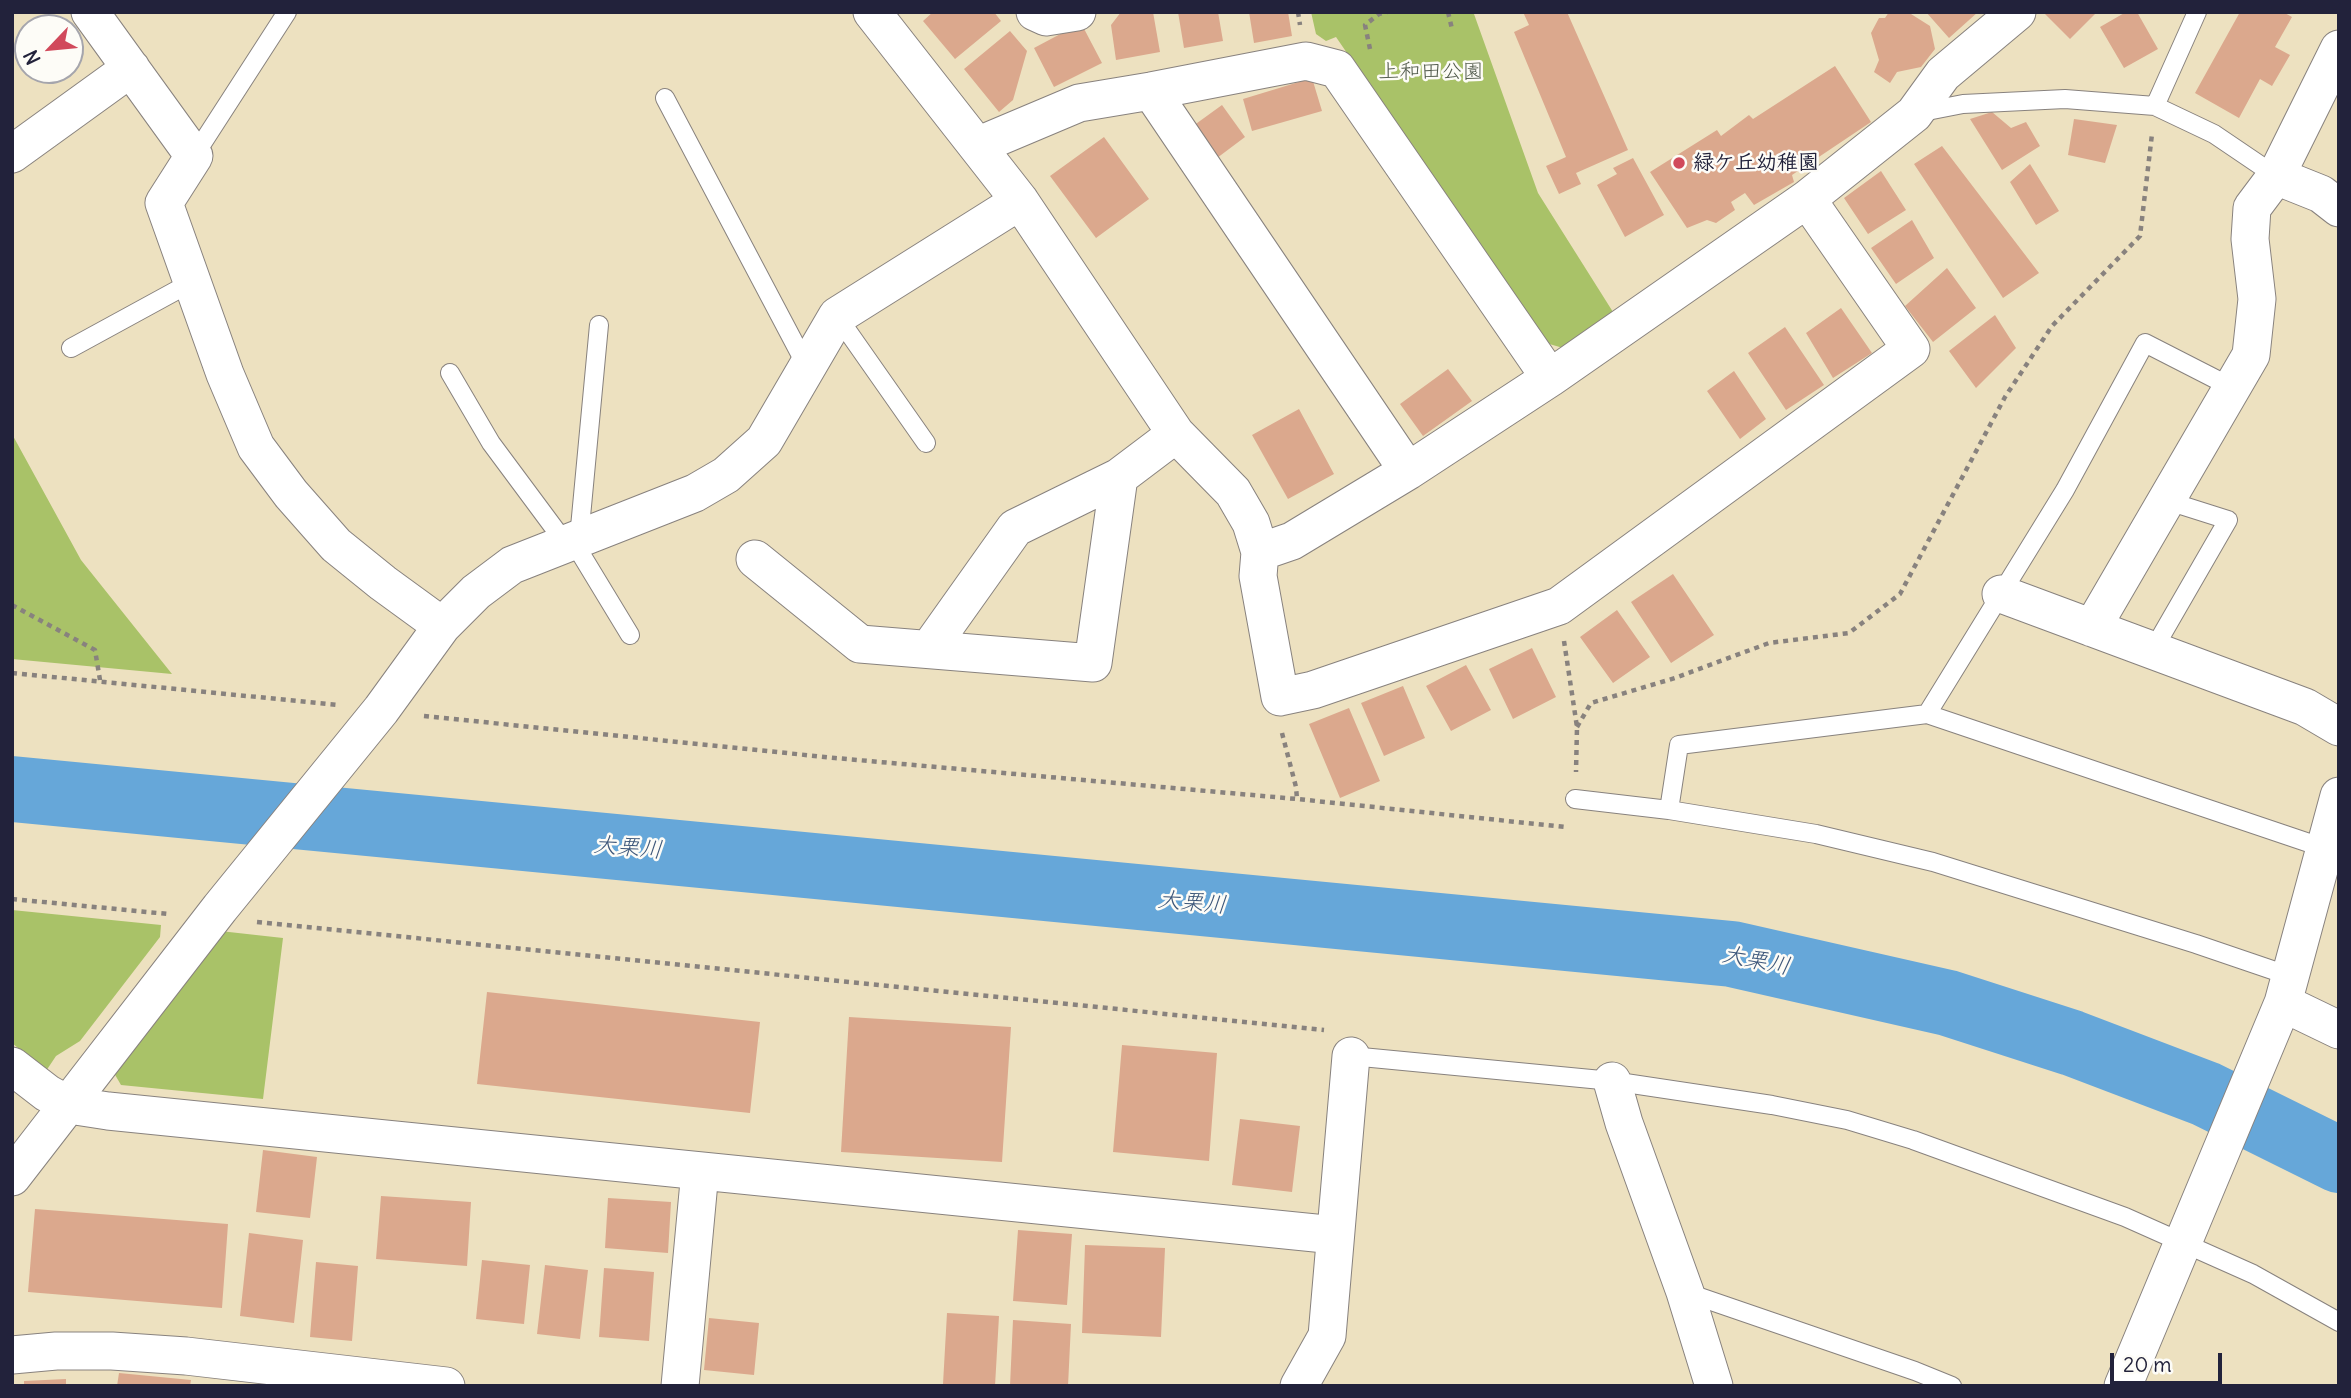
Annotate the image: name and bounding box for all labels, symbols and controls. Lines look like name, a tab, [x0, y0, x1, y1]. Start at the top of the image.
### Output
north arrow	[14, 14, 84, 84]
text: N	[18, 46, 46, 69]
park label: 上和田公園	[1379, 59, 1483, 85]
place label: 緑ケ丘幼稚園	[1693, 150, 1819, 176]
marker: 緑ケ丘幼稚園	[1671, 155, 1687, 171]
water label: 大栗川	[592, 831, 664, 865]
water label: 大栗川	[1156, 886, 1228, 920]
water label: 大栗川	[1720, 941, 1792, 981]
scale bar	[2113, 1338, 2225, 1382]
text: 20 m	[2123, 1351, 2172, 1378]

